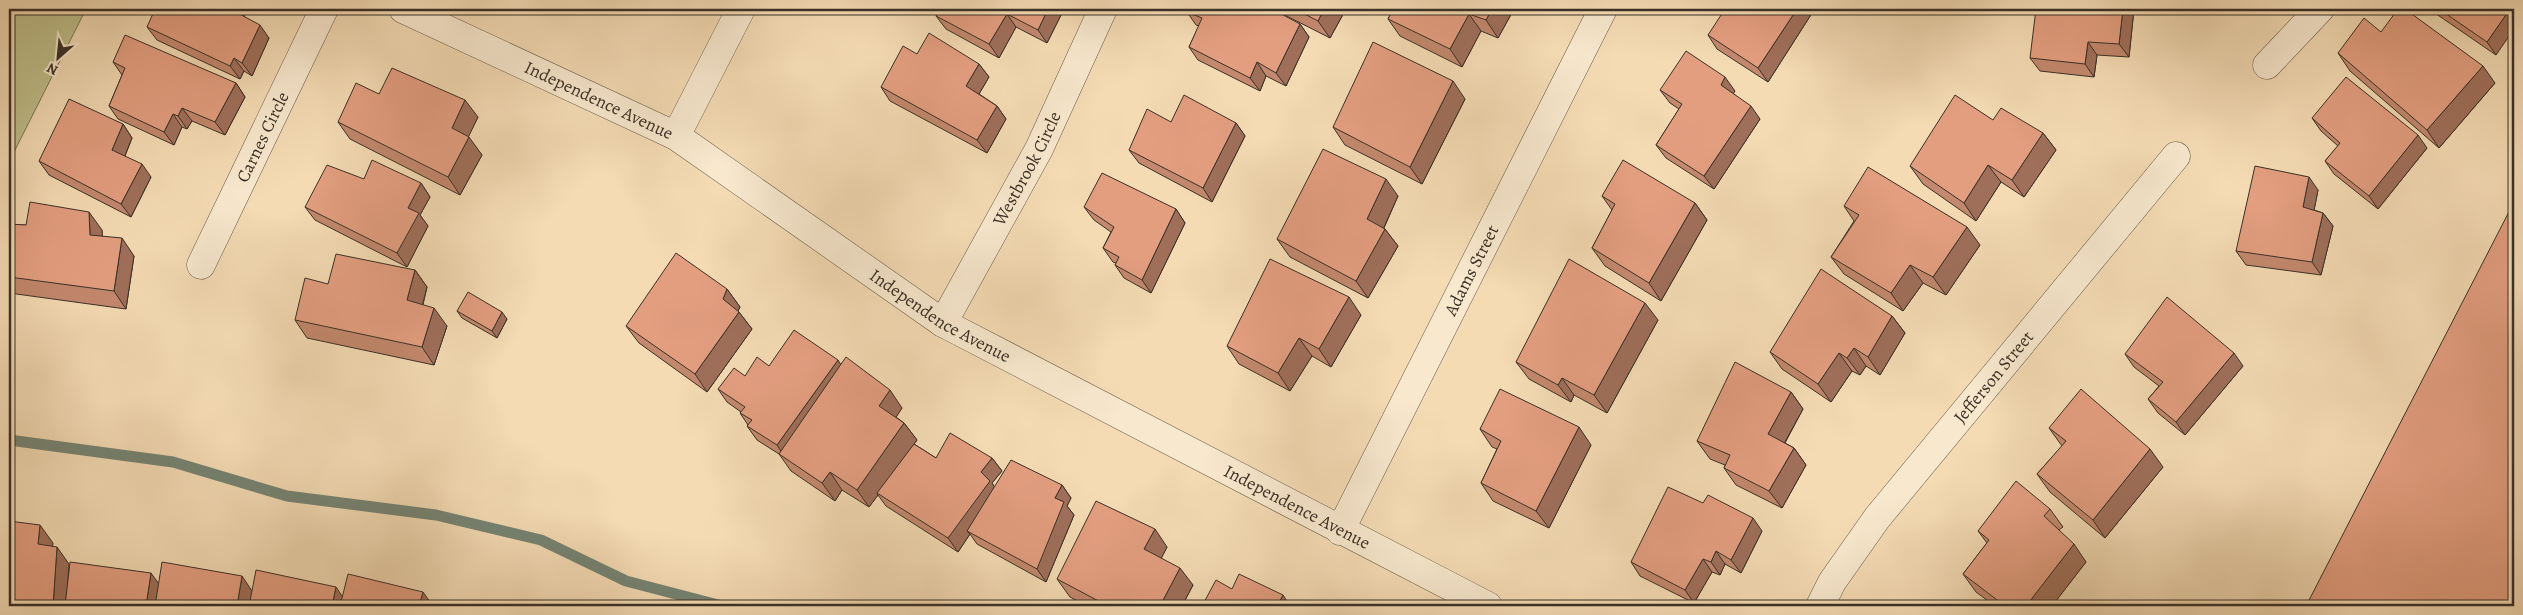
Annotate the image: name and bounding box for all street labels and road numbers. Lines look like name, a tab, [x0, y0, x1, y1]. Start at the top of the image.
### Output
street label: Independence Avenue	[520, 55, 677, 145]
street label: Carnes Circle	[230, 88, 295, 186]
street label: Westbrook Circle	[987, 107, 1067, 231]
street label: Adams Street	[1438, 221, 1504, 320]
street label: Independence Avenue	[865, 263, 1015, 368]
street label: Jefferson Street	[1948, 326, 2039, 428]
street label: Independence Avenue	[1220, 459, 1374, 555]

